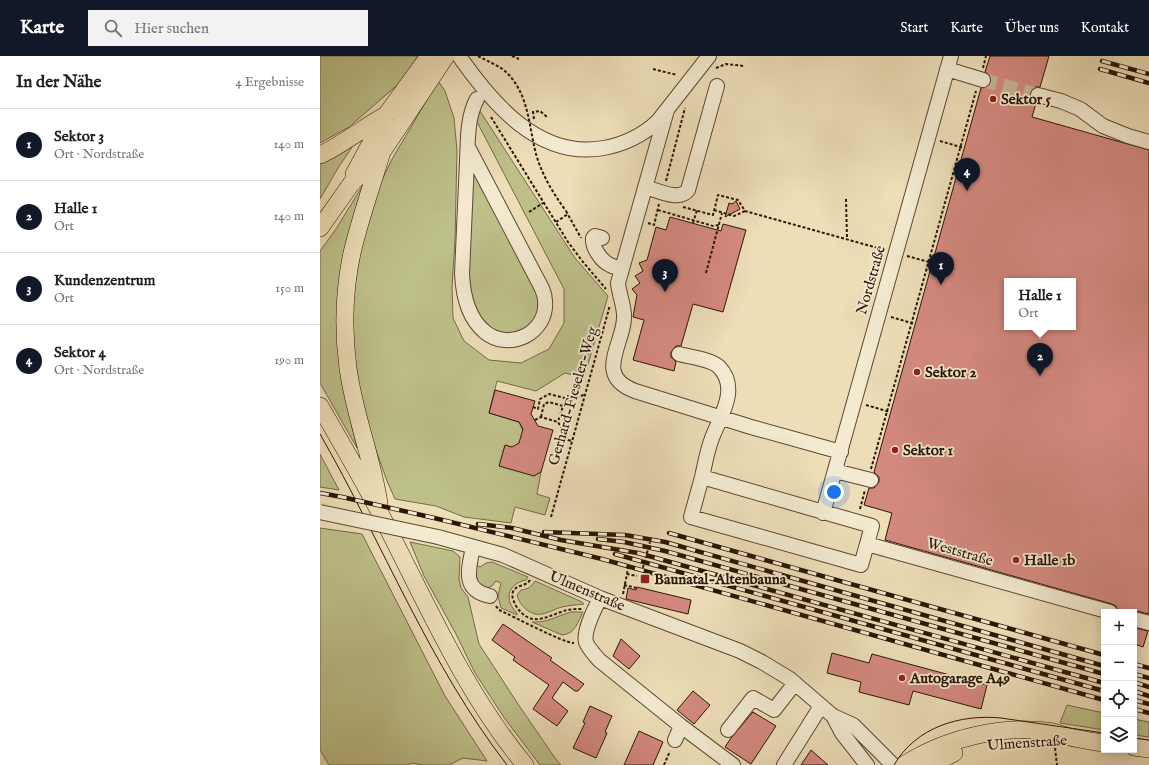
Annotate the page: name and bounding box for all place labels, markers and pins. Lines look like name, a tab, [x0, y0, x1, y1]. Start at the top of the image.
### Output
place label: Sektor 5	[1001, 90, 1052, 109]
marker: Sektor 5	[988, 94, 998, 104]
pin: 4	[954, 158, 980, 191]
pin: 1	[928, 252, 954, 285]
pin: 3	[652, 259, 678, 292]
pin: 2	[1027, 343, 1053, 376]
place label: Sektor 2	[925, 363, 977, 382]
marker: Sektor 2	[912, 367, 922, 377]
place label: Sektor 1	[903, 441, 954, 460]
marker: Sektor 1	[890, 445, 900, 455]
place label: Halle 1b	[1024, 551, 1075, 570]
marker: Halle 1b	[1011, 555, 1021, 565]
place label: Baunatal-Altenbauna	[654, 570, 787, 589]
marker: Baunatal-Altenbauna	[639, 573, 651, 585]
place label: Autogarage A49	[909, 669, 1011, 688]
marker: Autogarage A49	[897, 673, 907, 683]

